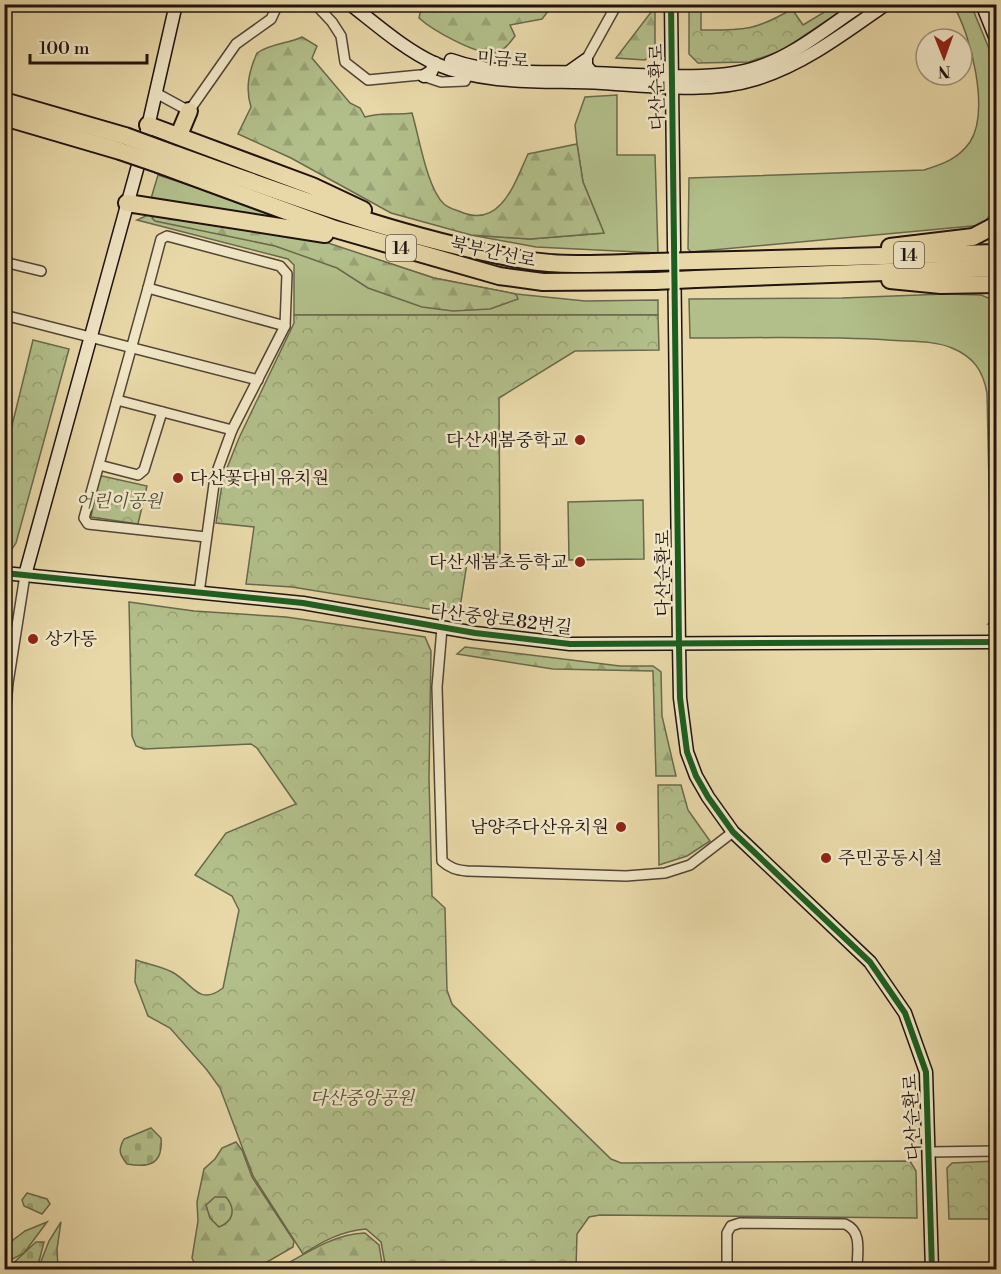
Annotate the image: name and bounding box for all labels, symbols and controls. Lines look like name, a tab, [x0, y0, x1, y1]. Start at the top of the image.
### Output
scale bar	[30, 27, 147, 65]
north arrow	[914, 27, 974, 87]
text: 100 m	[39, 37, 90, 60]
street label: 다산순환로	[645, 43, 670, 131]
street label: 미금로	[476, 46, 530, 73]
text: N	[937, 61, 951, 81]
street label: 북부간선로	[448, 232, 538, 273]
road number: 14	[386, 235, 416, 261]
road number: 14	[894, 242, 924, 268]
place label: 다산새봄중학교	[446, 429, 569, 452]
marker: 다산새봄중학교	[573, 433, 587, 447]
place label: 다산꽃다비유치원	[190, 467, 329, 490]
marker: 다산꽃다비유치원	[171, 471, 185, 485]
park label: 어린이공원	[76, 490, 164, 513]
street label: 다산순환로	[652, 530, 675, 616]
place label: 다산새봄초등학교	[429, 551, 569, 574]
marker: 다산새봄초등학교	[573, 555, 587, 569]
street label: 다산중앙로82번길	[429, 599, 573, 640]
place label: 상가동	[45, 628, 97, 651]
marker: 상가동	[26, 632, 40, 646]
place label: 남양주다산유치원	[470, 816, 609, 839]
marker: 남양주다산유치원	[614, 820, 628, 834]
place label: 주민공동시설	[838, 847, 942, 870]
marker: 주민공동시설	[819, 851, 833, 865]
street label: 다산순환로	[899, 1073, 926, 1161]
park label: 다산중앙공원	[310, 1087, 416, 1110]

